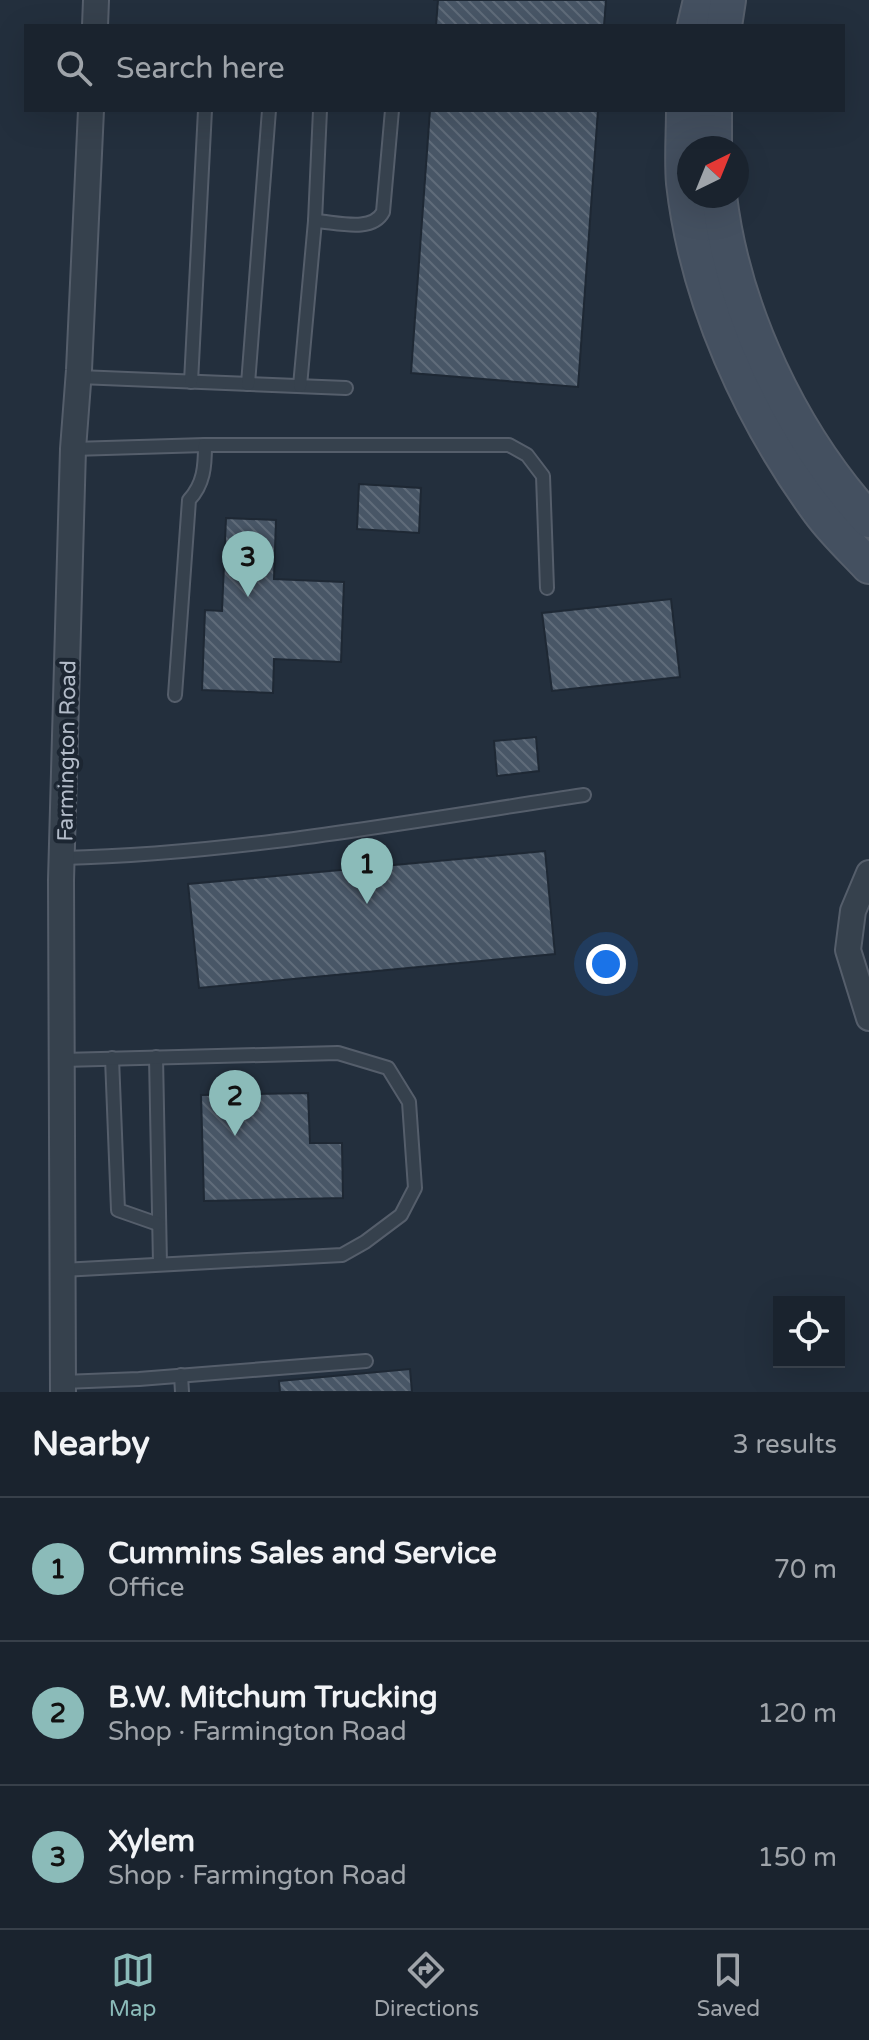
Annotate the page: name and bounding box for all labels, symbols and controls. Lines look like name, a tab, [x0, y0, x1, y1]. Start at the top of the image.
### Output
search box	[24, 24, 845, 112]
icon: search	[52, 46, 96, 90]
text: Search here	[116, 50, 285, 87]
north arrow	[677, 136, 749, 208]
pin: 3	[222, 531, 274, 597]
street label: Farmington Road	[52, 660, 82, 842]
pin: 1	[341, 838, 393, 904]
your location	[586, 944, 626, 984]
pin: 2	[209, 1070, 261, 1136]
map controls	[773, 1296, 845, 1368]
button: locate	[773, 1296, 845, 1368]
text: Nearby	[32, 1424, 150, 1465]
text: 3 results	[732, 1429, 837, 1460]
text: Cummins Sales and Service	[108, 1535, 497, 1572]
text: 1	[50, 1554, 66, 1585]
text: 70 m	[774, 1554, 837, 1585]
text: Office	[108, 1572, 184, 1603]
text: B.W. Mitchum Trucking	[108, 1679, 438, 1716]
text: 2	[50, 1698, 66, 1729]
text: 120 m	[757, 1698, 837, 1729]
text: Shop · Farmington Road	[108, 1716, 407, 1747]
text: Xylem	[108, 1823, 195, 1860]
text: 3	[50, 1842, 66, 1873]
text: 150 m	[757, 1842, 837, 1873]
text: Shop · Farmington Road	[108, 1860, 407, 1891]
tab: Map	[109, 1948, 156, 2022]
tab: Directions	[374, 1948, 479, 2022]
tab: Saved	[697, 1948, 760, 2022]

